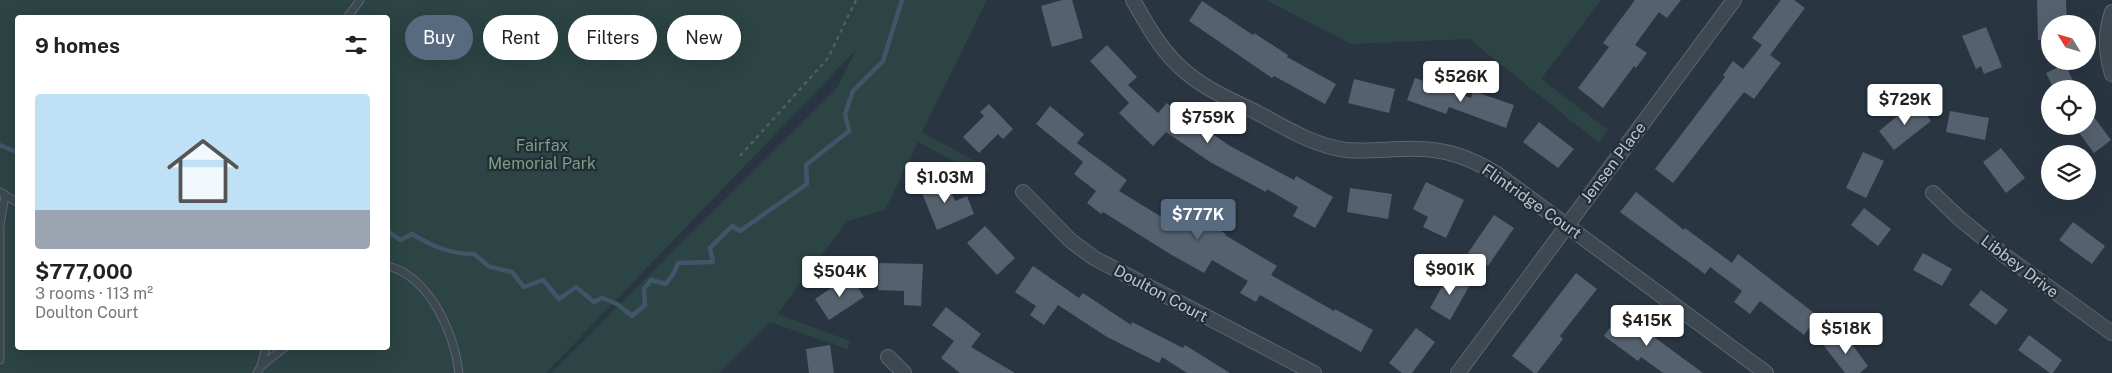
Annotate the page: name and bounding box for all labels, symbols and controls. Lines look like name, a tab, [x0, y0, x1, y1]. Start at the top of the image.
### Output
chip: Buy	[405, 15, 473, 60]
chip: Rent	[483, 15, 558, 60]
chip: Filters	[568, 15, 657, 60]
chip: New	[667, 15, 741, 60]
north arrow	[2041, 15, 2096, 70]
map controls	[2041, 15, 2096, 200]
icon: filters	[342, 31, 370, 59]
text: 9 homes	[35, 33, 120, 58]
pin: $526K	[1426, 61, 1496, 103]
text: $526K	[1434, 67, 1488, 86]
button: locate	[2041, 80, 2096, 135]
pin: $729K	[1870, 84, 1940, 126]
text: $729K	[1878, 90, 1932, 109]
pin: $759K	[1173, 102, 1243, 144]
text: $759K	[1181, 108, 1235, 127]
street label: Jensen Place	[1577, 118, 1650, 206]
icon: home	[158, 126, 248, 216]
park label: Fairfax Memorial Park	[488, 136, 596, 173]
button: layers	[2041, 145, 2096, 200]
street label: Flintridge Court	[1478, 160, 1585, 243]
pin: $1.03M	[904, 162, 986, 204]
text: $1.03M	[916, 168, 974, 187]
pin: $777K	[1163, 198, 1233, 241]
text: $777K	[1172, 205, 1224, 224]
street label: Libbey Drive	[1977, 231, 2062, 302]
pin: $901K	[1415, 254, 1485, 296]
pin: $504K	[805, 256, 875, 298]
text: $777,000	[35, 259, 133, 284]
text: $901K	[1425, 260, 1475, 279]
street label: Doulton Court	[1111, 261, 1211, 326]
text: $504K	[813, 262, 867, 281]
text: 3 rooms · 113 m²	[35, 284, 153, 303]
text: Doulton Court	[35, 303, 139, 322]
pin: $415K	[1612, 304, 1682, 347]
text: $415K	[1622, 311, 1672, 330]
pin: $518K	[1811, 312, 1881, 355]
text: $518K	[1821, 319, 1871, 338]

